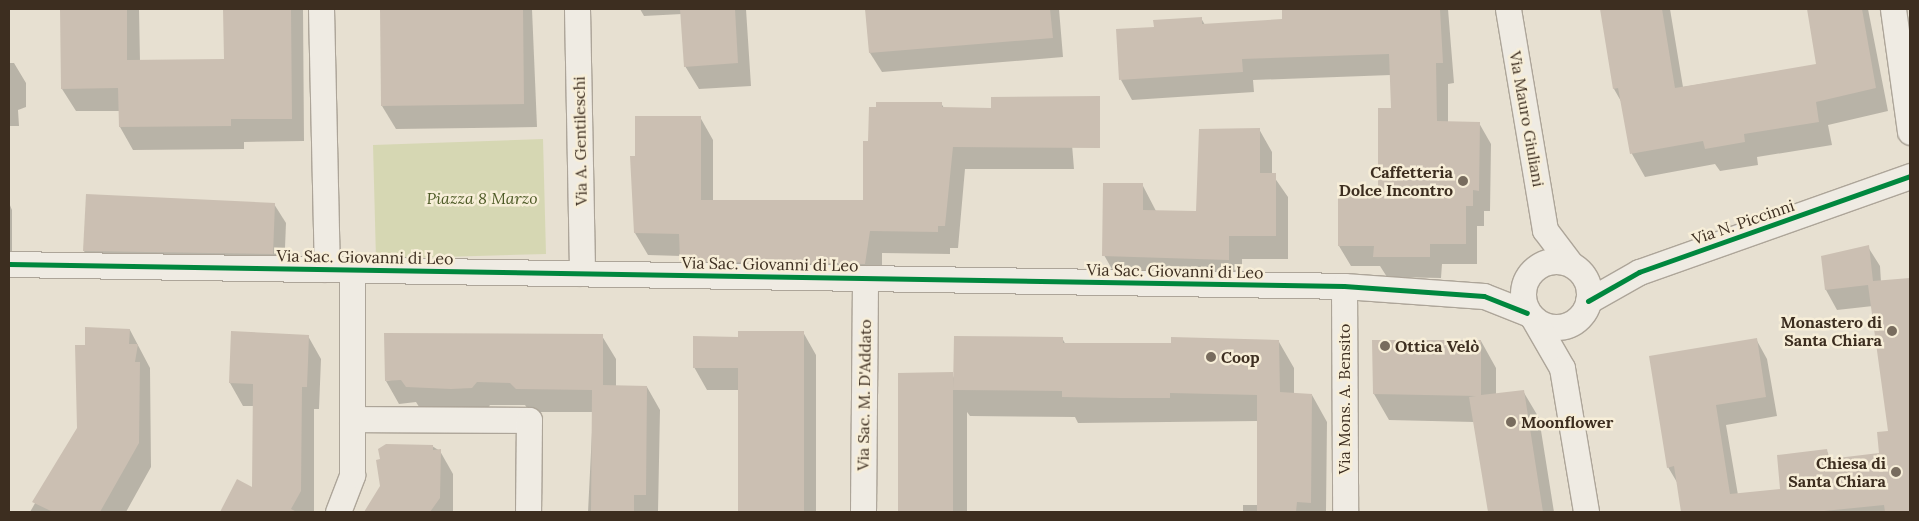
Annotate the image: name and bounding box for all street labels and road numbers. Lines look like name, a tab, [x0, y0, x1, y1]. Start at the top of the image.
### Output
street label: Via Mauro Giuliani	[1506, 50, 1548, 188]
street label: Via A. Gentileschi	[569, 76, 591, 206]
street label: Via N. Piccinni	[1689, 196, 1797, 248]
street label: Via Sac. Giovanni di Leo	[276, 246, 454, 268]
street label: Via Sac. Giovanni di Leo	[681, 253, 859, 275]
street label: Via Sac. Giovanni di Leo	[1086, 260, 1264, 282]
street label: Via Sac. M. D'Addato	[853, 319, 875, 471]
street label: Via Mons. A. Bensito	[1334, 324, 1354, 474]

